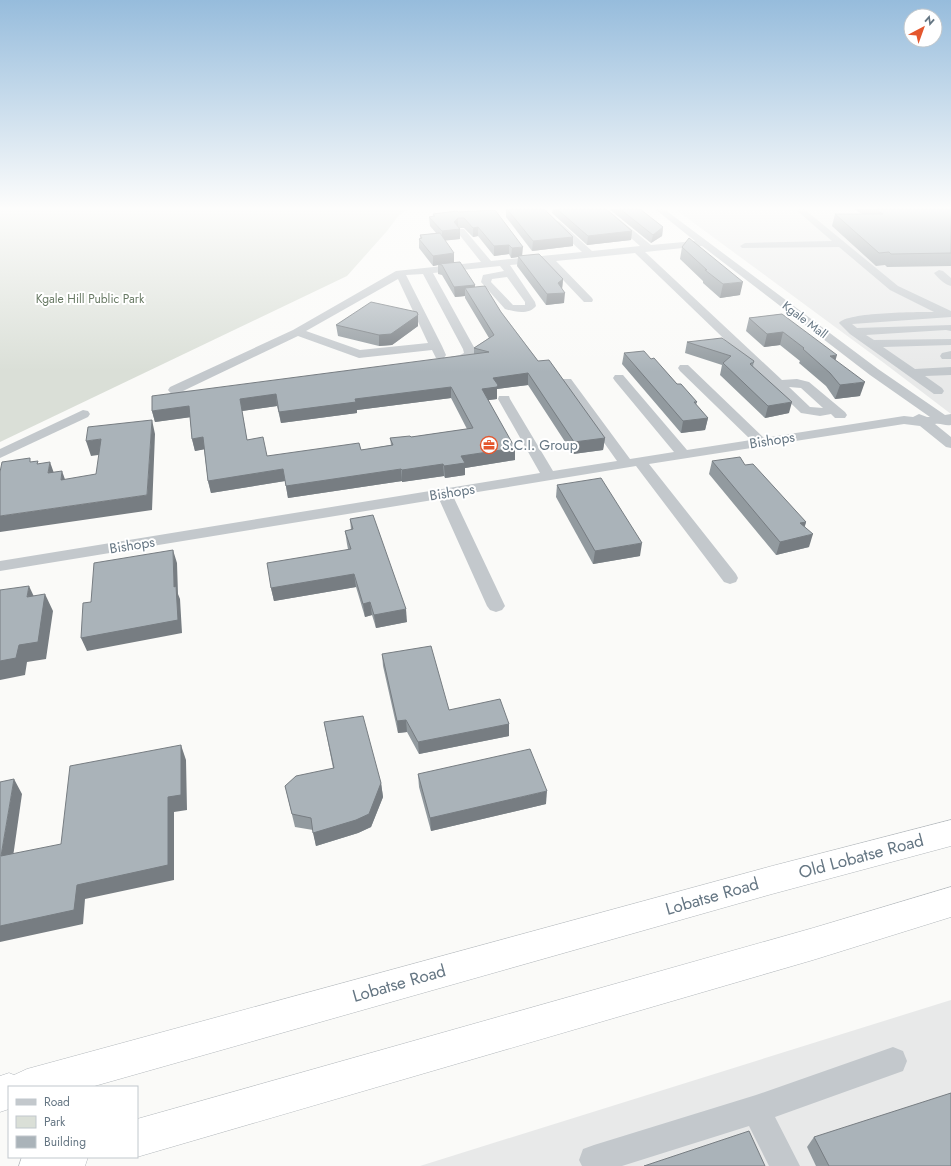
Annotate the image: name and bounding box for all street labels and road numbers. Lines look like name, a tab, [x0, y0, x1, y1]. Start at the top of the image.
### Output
street label: Kgale Mall	[779, 297, 831, 343]
street label: Bishops	[748, 426, 796, 453]
street label: Bishops	[428, 478, 476, 505]
street label: Bishops	[108, 531, 156, 558]
street label: Old Lobatse Road	[796, 828, 926, 884]
street label: Lobatse Road	[662, 871, 762, 921]
street label: Lobatse Road	[349, 958, 449, 1008]

